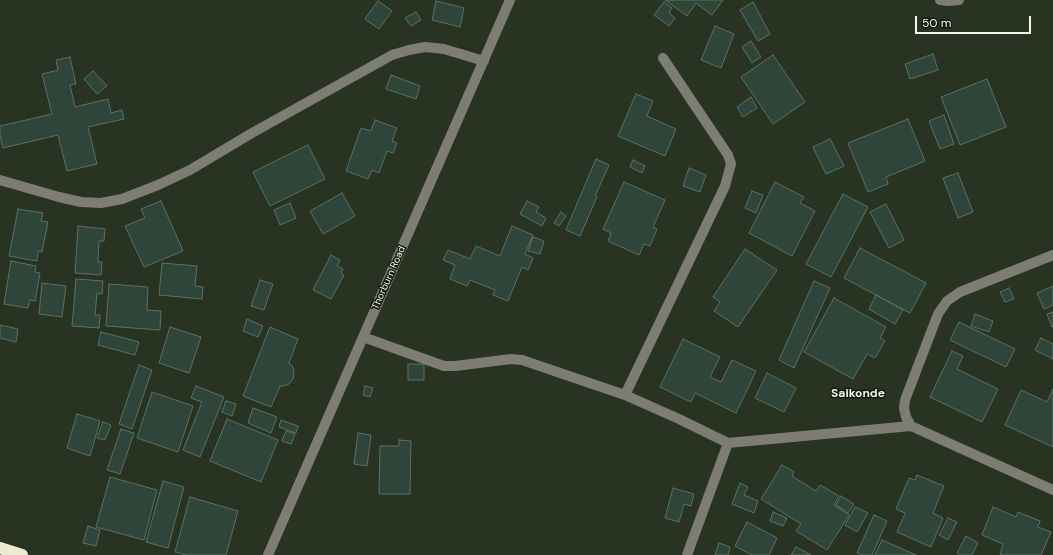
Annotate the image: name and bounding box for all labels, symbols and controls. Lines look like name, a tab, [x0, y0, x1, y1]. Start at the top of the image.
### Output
scale bar	[917, 8, 1033, 34]
text: 50 m	[922, 15, 951, 31]
street label: Thorburn Road	[370, 244, 408, 312]
district label: Saikonde	[831, 387, 885, 401]

